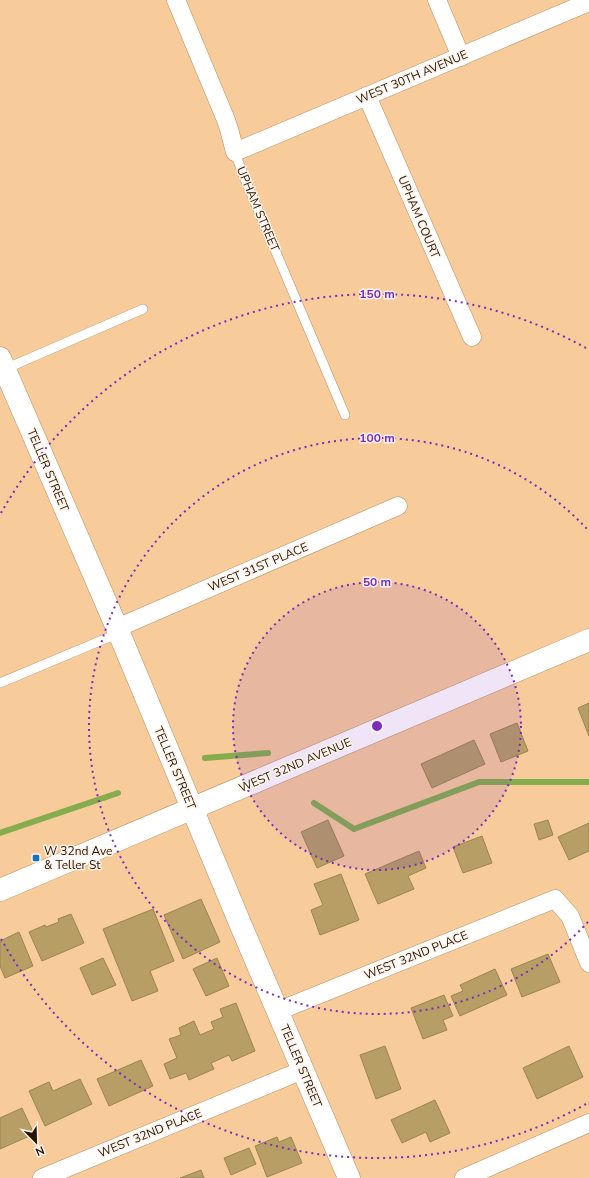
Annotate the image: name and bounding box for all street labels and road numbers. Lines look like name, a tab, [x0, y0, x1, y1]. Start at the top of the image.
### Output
street label: WEST 30TH AVENUE	[354, 46, 470, 108]
street label: UPHAM STREET	[233, 164, 283, 255]
street label: UPHAM COURT	[394, 173, 444, 261]
street label: TELLER STREET	[23, 426, 73, 515]
street label: WEST 31ST PLACE	[206, 539, 310, 595]
street label: TELLER STREET	[150, 724, 200, 813]
street label: WEST 32ND AVENUE	[236, 734, 354, 796]
street label: WEST 32ND PLACE	[362, 927, 470, 983]
street label: TELLER STREET	[276, 1022, 326, 1111]
street label: WEST 32ND PLACE	[96, 1105, 204, 1161]

